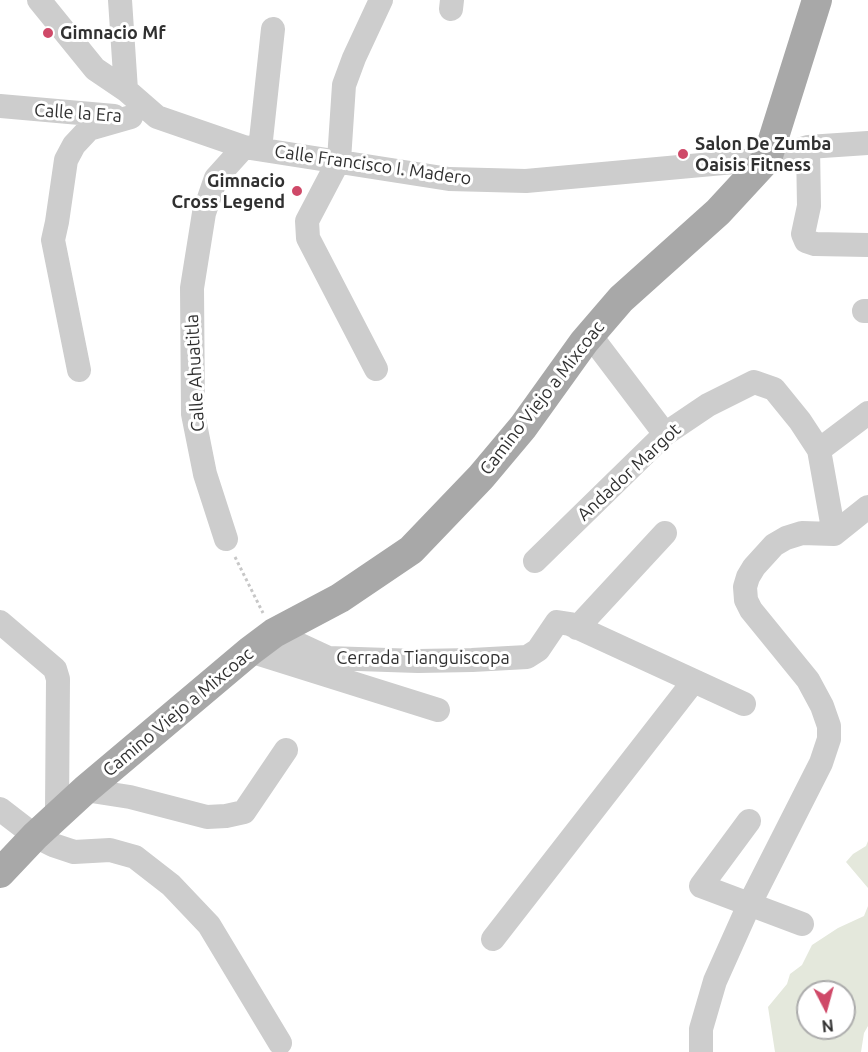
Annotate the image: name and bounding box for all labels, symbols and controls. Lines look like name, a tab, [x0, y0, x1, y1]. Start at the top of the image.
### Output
place label: Gimnacio Mf	[60, 22, 166, 44]
marker: Gimnacio Mf	[41, 26, 55, 40]
street label: Calle la Era	[33, 99, 123, 127]
place label: Salon De Zumba Oaisis Fitness	[695, 133, 831, 176]
street label: Calle Francisco I. Madero	[273, 140, 473, 190]
marker: Salon De Zumba Oaisis Fitness	[676, 147, 690, 161]
place label: Gimnacio Cross Legend	[172, 170, 285, 213]
marker: Gimnacio Cross Legend	[290, 184, 304, 198]
street label: Calle Ahuatitla	[181, 314, 209, 432]
street label: Camino Viejo a Mixcoac	[475, 317, 609, 479]
street label: Andador Margot	[573, 419, 685, 525]
street label: Camino Viejo a Mixcoac	[99, 643, 257, 781]
street label: Cerrada Tianguiscopa	[336, 647, 510, 669]
north arrow	[796, 980, 856, 1040]
text: N	[821, 1016, 835, 1035]

